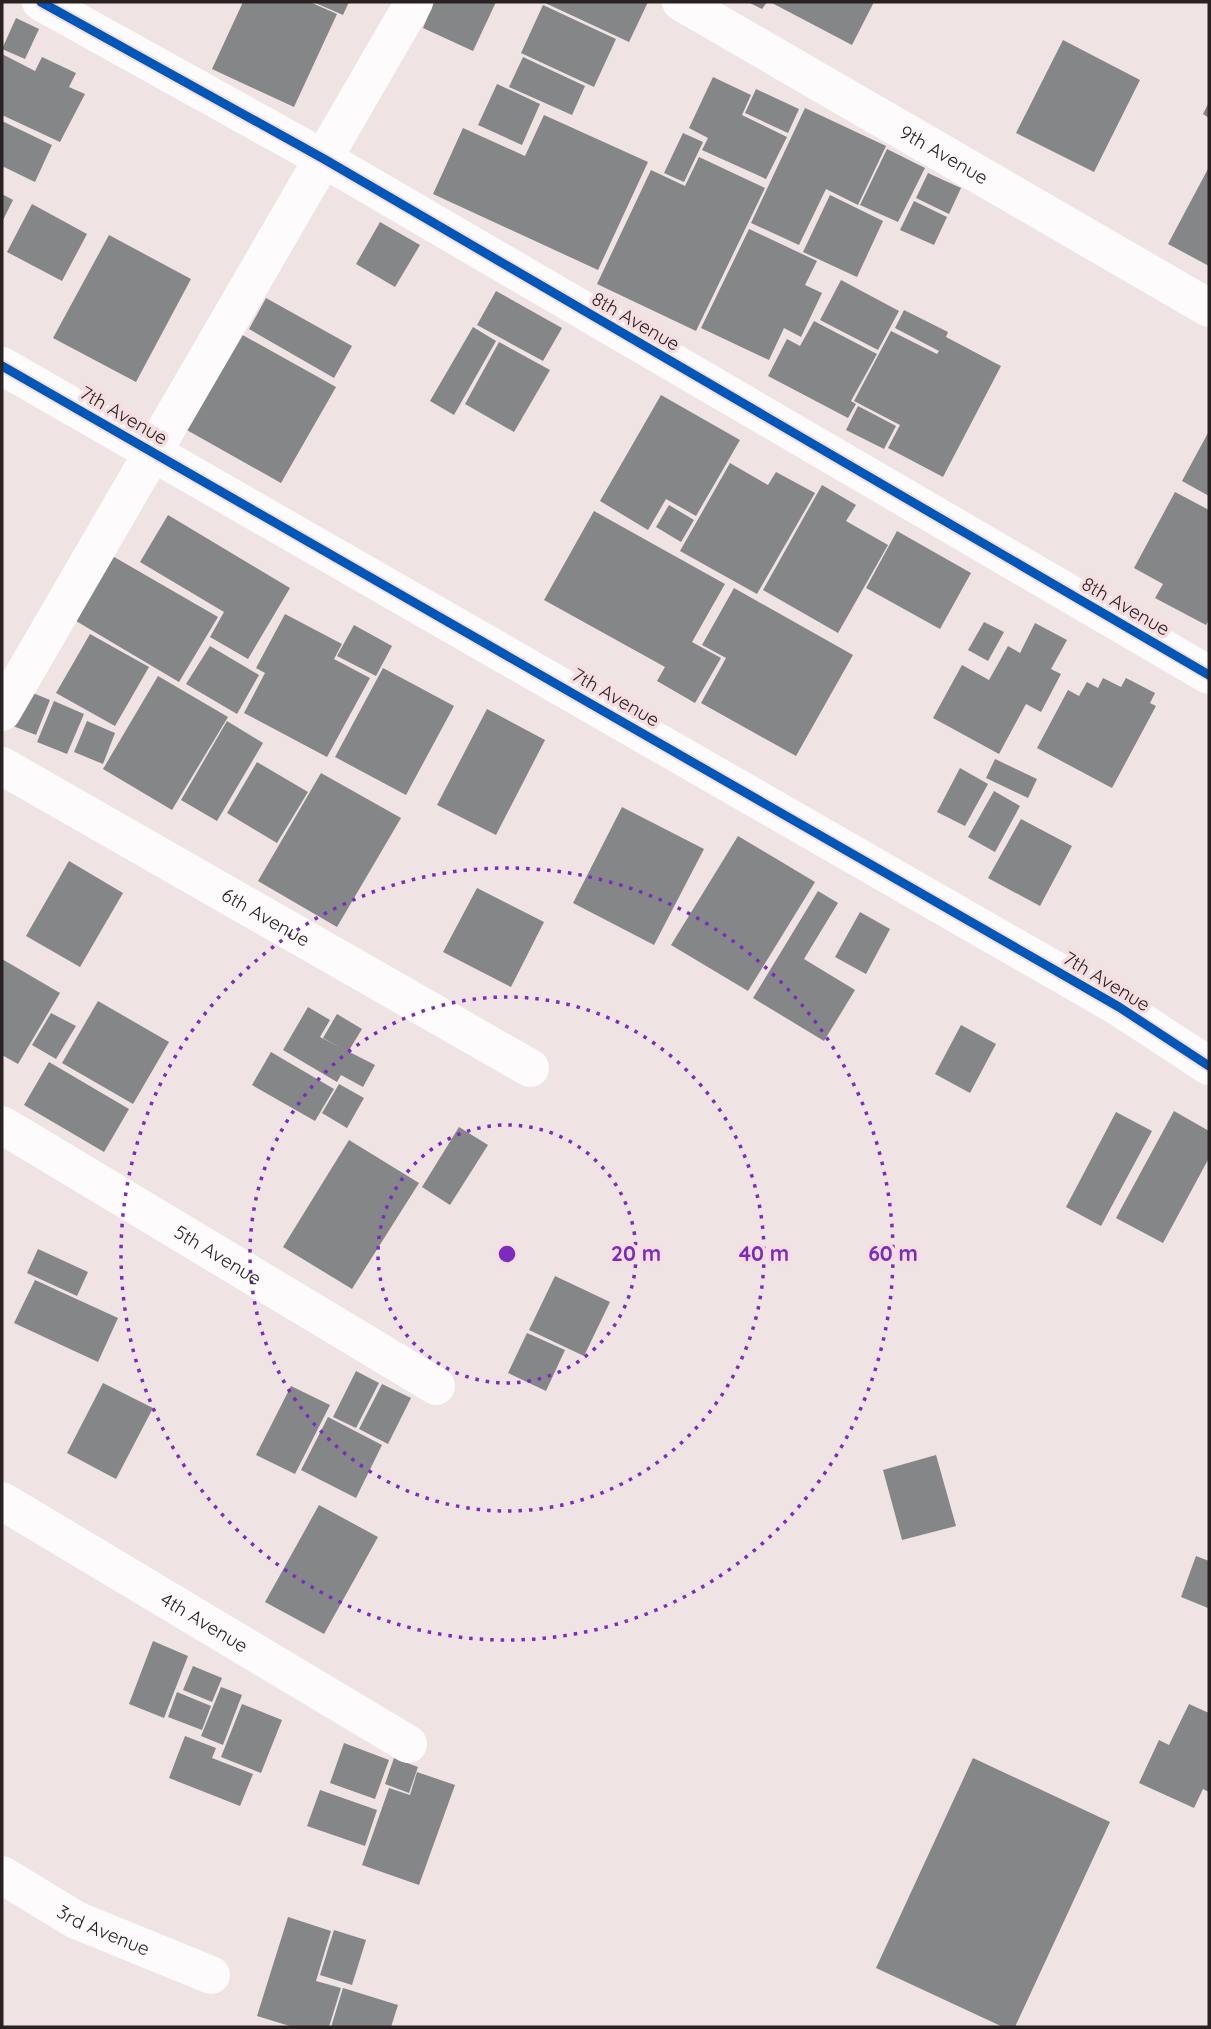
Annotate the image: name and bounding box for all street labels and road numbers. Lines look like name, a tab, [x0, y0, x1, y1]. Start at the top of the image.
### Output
street label: 9th Avenue	[896, 119, 992, 189]
street label: 8th Avenue	[588, 286, 684, 356]
street label: 7th Avenue	[76, 380, 172, 450]
street label: 8th Avenue	[1078, 571, 1174, 641]
street label: 7th Avenue	[568, 662, 664, 732]
street label: 6th Avenue	[218, 882, 314, 952]
street label: 7th Avenue	[1059, 946, 1155, 1016]
street label: 5th Avenue	[170, 1219, 266, 1290]
street label: 4th Avenue	[157, 1587, 252, 1658]
street label: 3rd Avenue	[53, 1899, 153, 1961]

